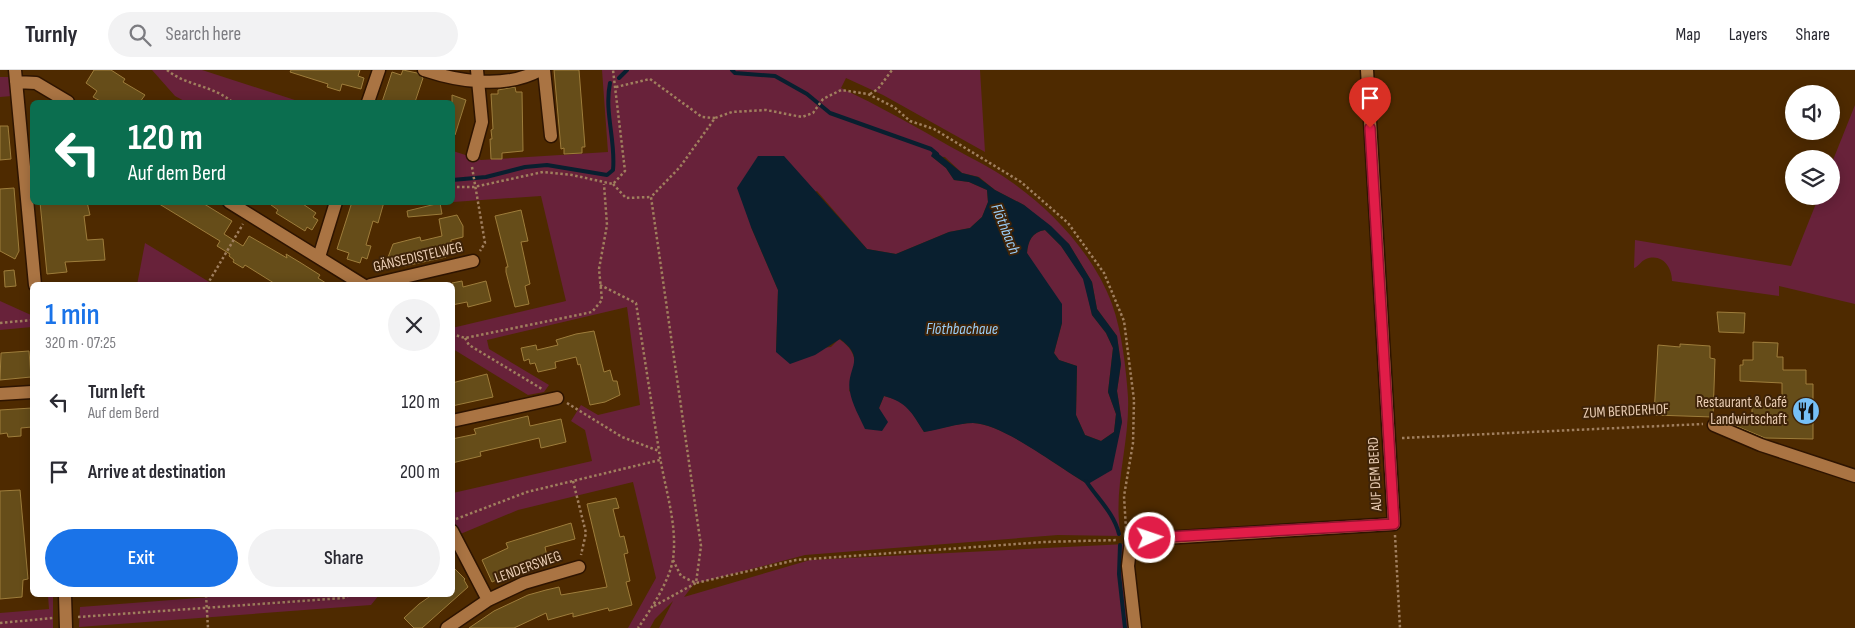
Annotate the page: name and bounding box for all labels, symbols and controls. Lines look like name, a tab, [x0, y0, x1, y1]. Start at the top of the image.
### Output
search box	[108, 12, 458, 57]
text: Turnly	[25, 20, 78, 49]
icon: search	[126, 21, 154, 49]
text: Search here	[166, 23, 241, 46]
text: Map	[1676, 24, 1701, 45]
text: Layers	[1729, 24, 1768, 45]
text: Share	[1796, 24, 1830, 45]
pin	[1349, 77, 1391, 128]
icon: arrive	[1356, 84, 1384, 112]
map controls	[1785, 85, 1840, 205]
button: sound	[1785, 85, 1840, 140]
text: 120 m	[128, 117, 203, 160]
icon: left	[45, 120, 110, 185]
button: layers	[1785, 150, 1840, 205]
text: Auf dem Berd	[128, 160, 226, 187]
water label: Flöthbach	[986, 201, 1024, 257]
street label: GÄNSEDISTELWEG	[371, 237, 465, 277]
text: 1 min	[45, 297, 100, 333]
button: close	[388, 299, 440, 351]
water label: Flöthbachaue	[926, 320, 998, 339]
text: 320 m · 07:25	[45, 334, 116, 353]
text: Turn left	[88, 381, 145, 404]
icon: left	[45, 388, 73, 416]
text: 120 m	[402, 391, 440, 414]
place label: Restaurant & Café Landwirtschaft	[1696, 393, 1787, 429]
restaurant icon: Restaurant & Café Landwirtschaft	[1791, 396, 1821, 426]
street label: ZUM BERDERHOF	[1582, 399, 1670, 423]
text: Auf dem Berd	[88, 404, 159, 423]
street label: AUF DEM BERD	[1364, 437, 1386, 512]
icon: arrive	[45, 458, 73, 486]
text: Arrive at destination	[88, 461, 226, 484]
text: 200 m	[400, 461, 440, 484]
position arrow	[1123, 511, 1175, 563]
button: Exit	[45, 529, 238, 587]
button: Share	[248, 529, 440, 587]
street label: LENDERSWEG	[492, 546, 564, 588]

